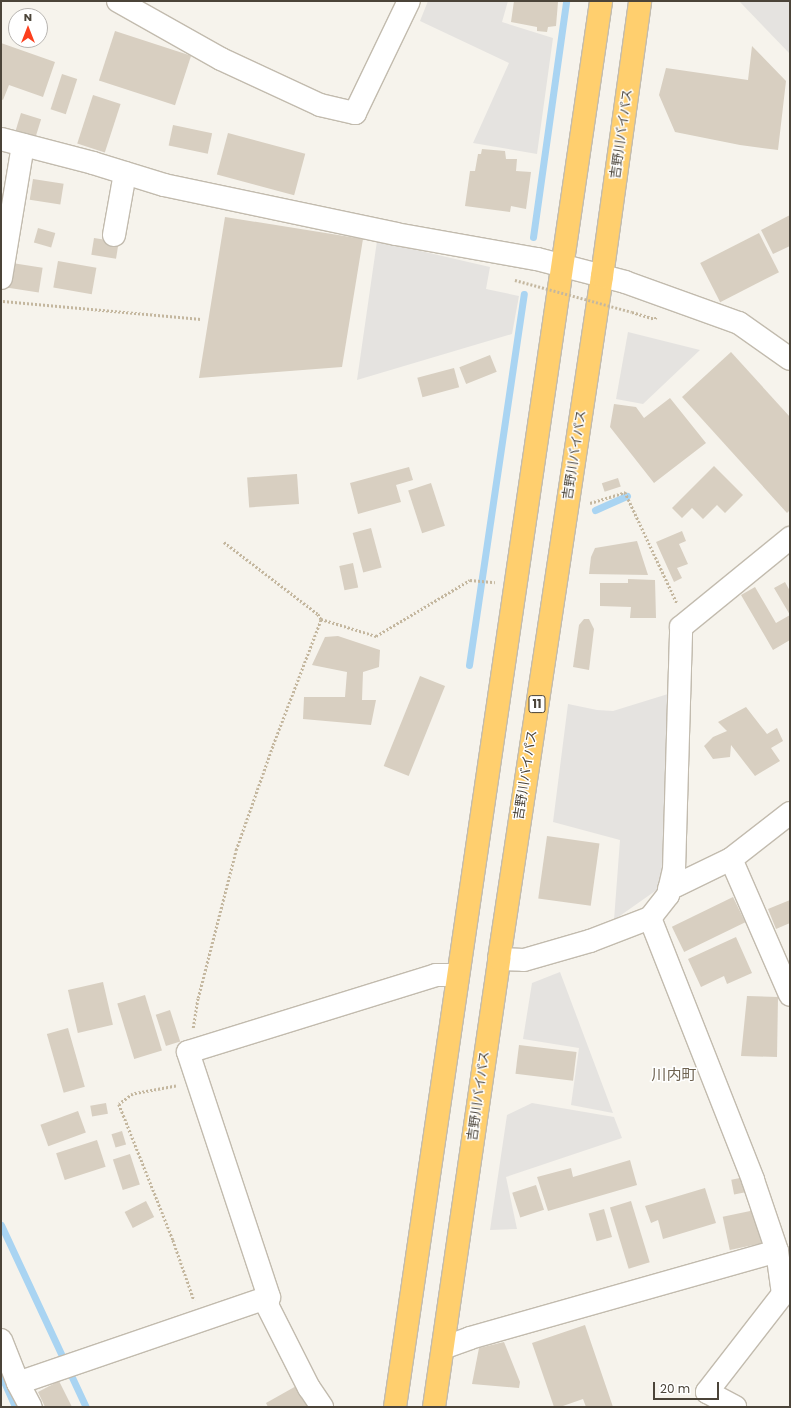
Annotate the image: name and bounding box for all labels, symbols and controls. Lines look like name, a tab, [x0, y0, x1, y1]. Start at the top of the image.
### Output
north arrow	[8, 8, 48, 48]
text: N	[24, 9, 32, 25]
street label: 吉野川バイパス	[608, 88, 636, 180]
street label: 吉野川バイパス	[560, 409, 590, 501]
road number: 11	[528, 694, 546, 714]
street label: 吉野川バイパス	[511, 729, 541, 821]
street label: 吉野川バイパス	[465, 1050, 493, 1142]
district label: 川内町	[652, 1066, 696, 1084]
scale bar	[655, 1374, 721, 1400]
text: 20 m	[660, 1380, 690, 1397]

